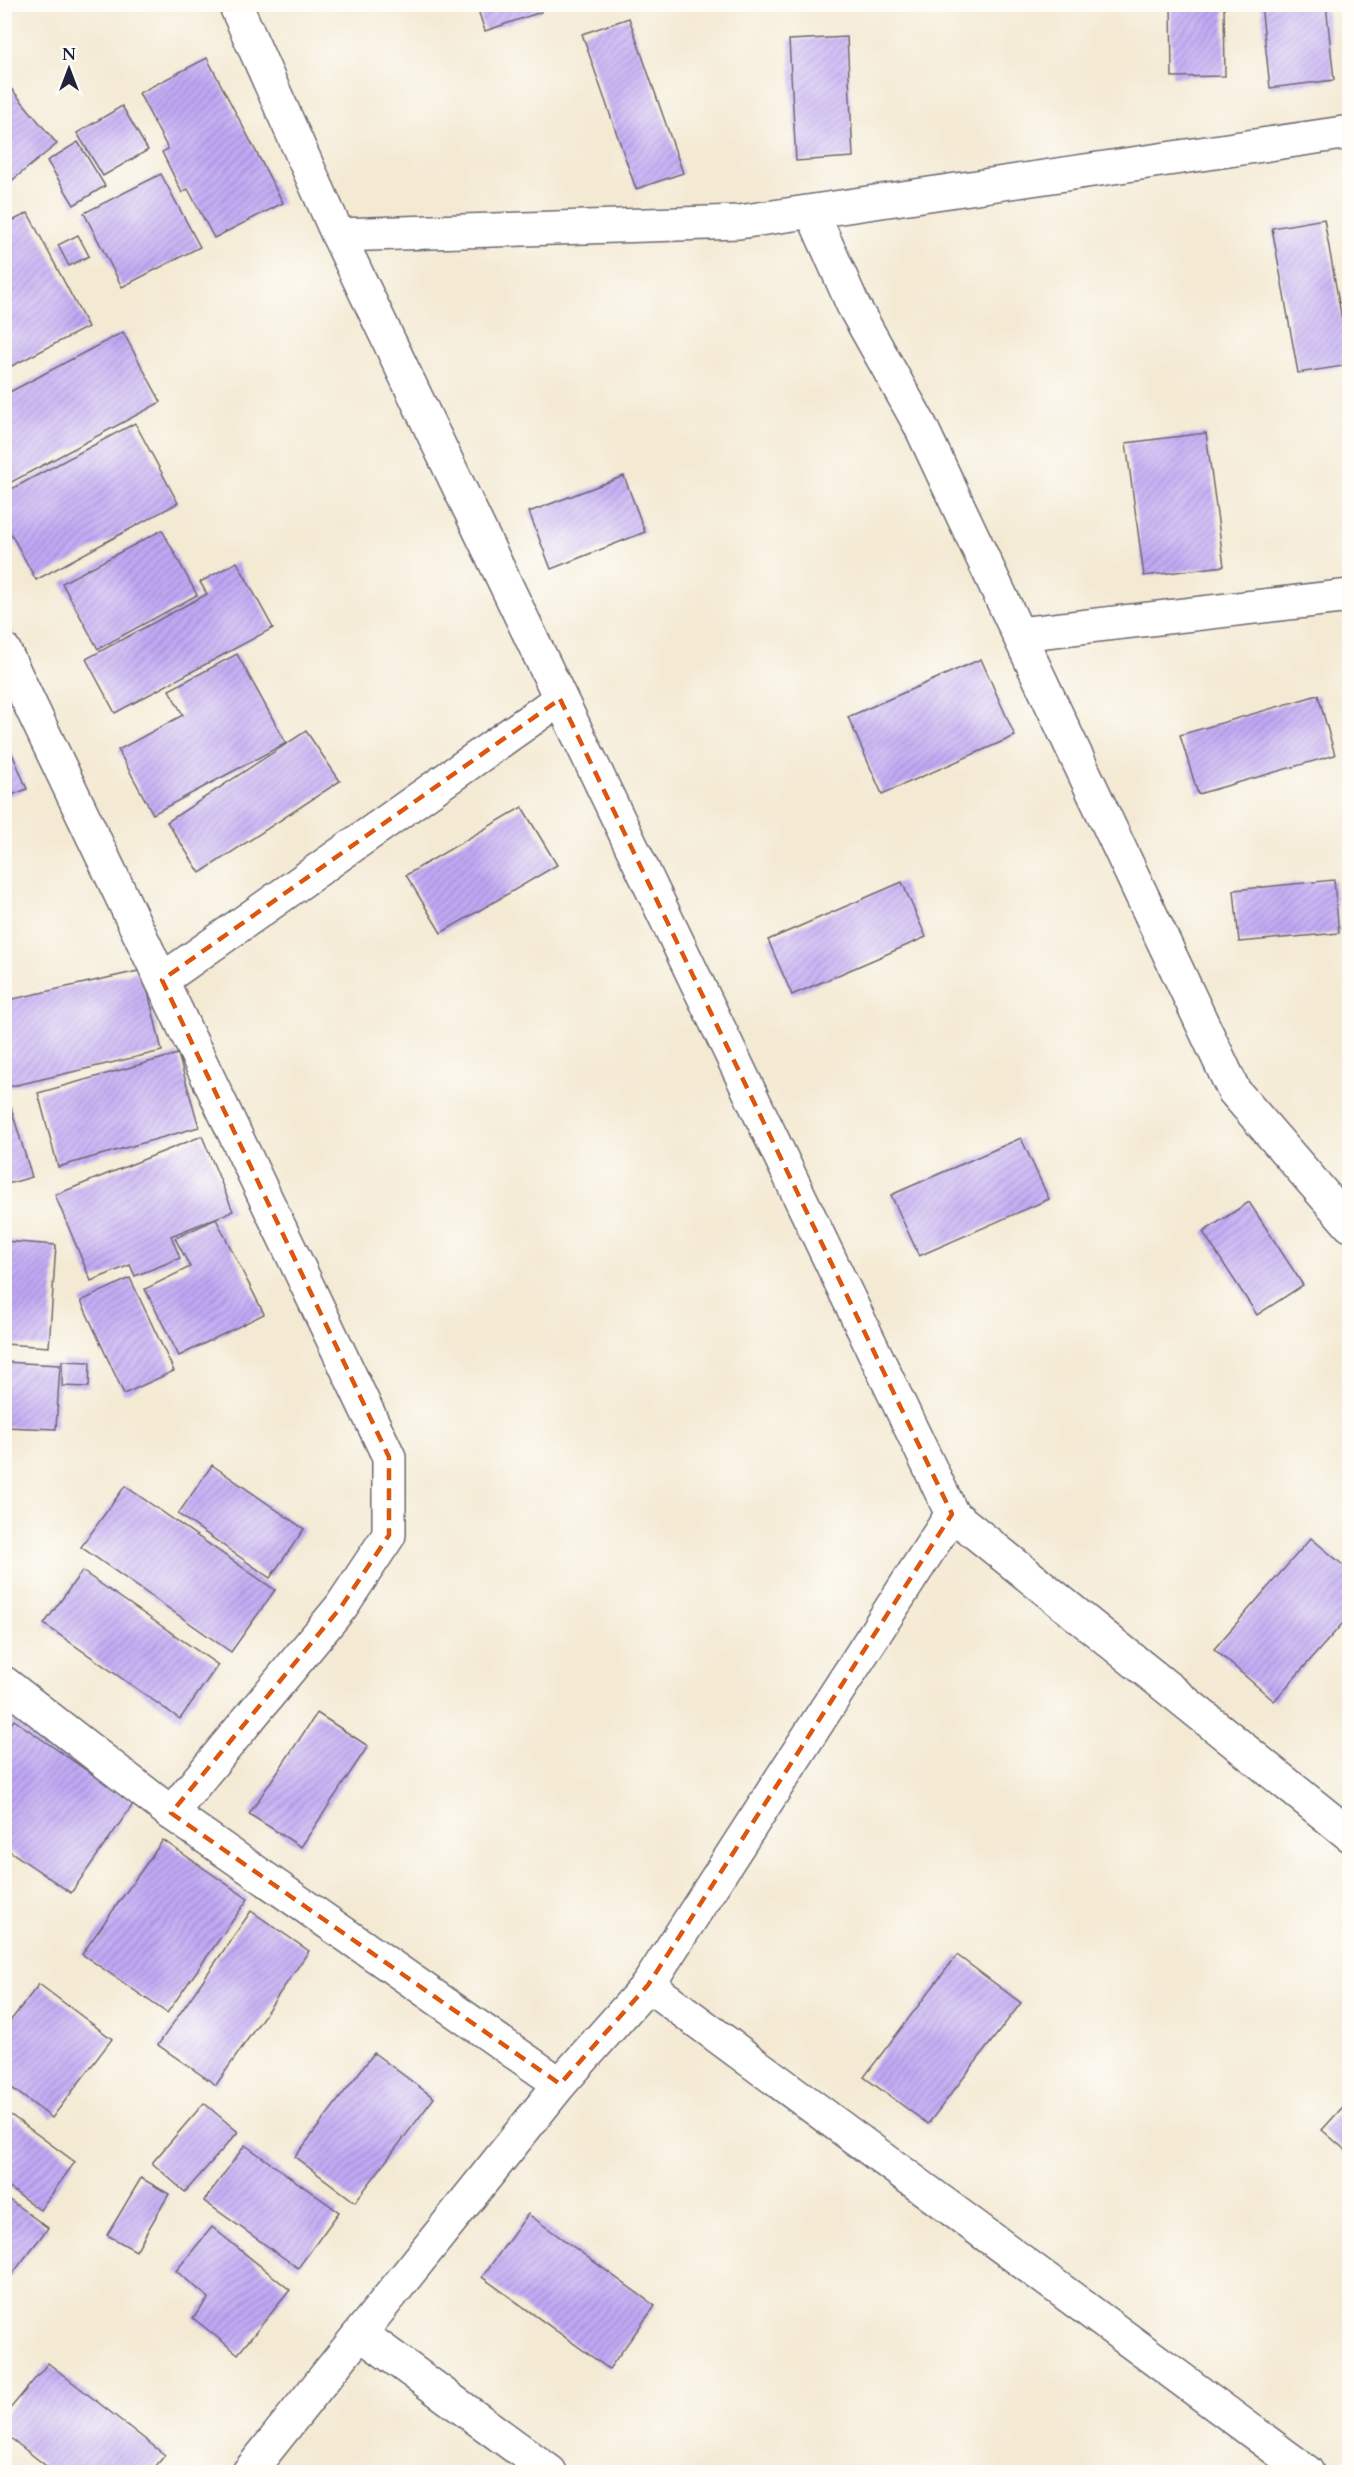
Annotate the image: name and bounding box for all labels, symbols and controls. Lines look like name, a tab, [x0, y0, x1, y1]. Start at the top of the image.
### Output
north arrow	[39, 39, 99, 99]
text: N	[62, 44, 76, 66]

